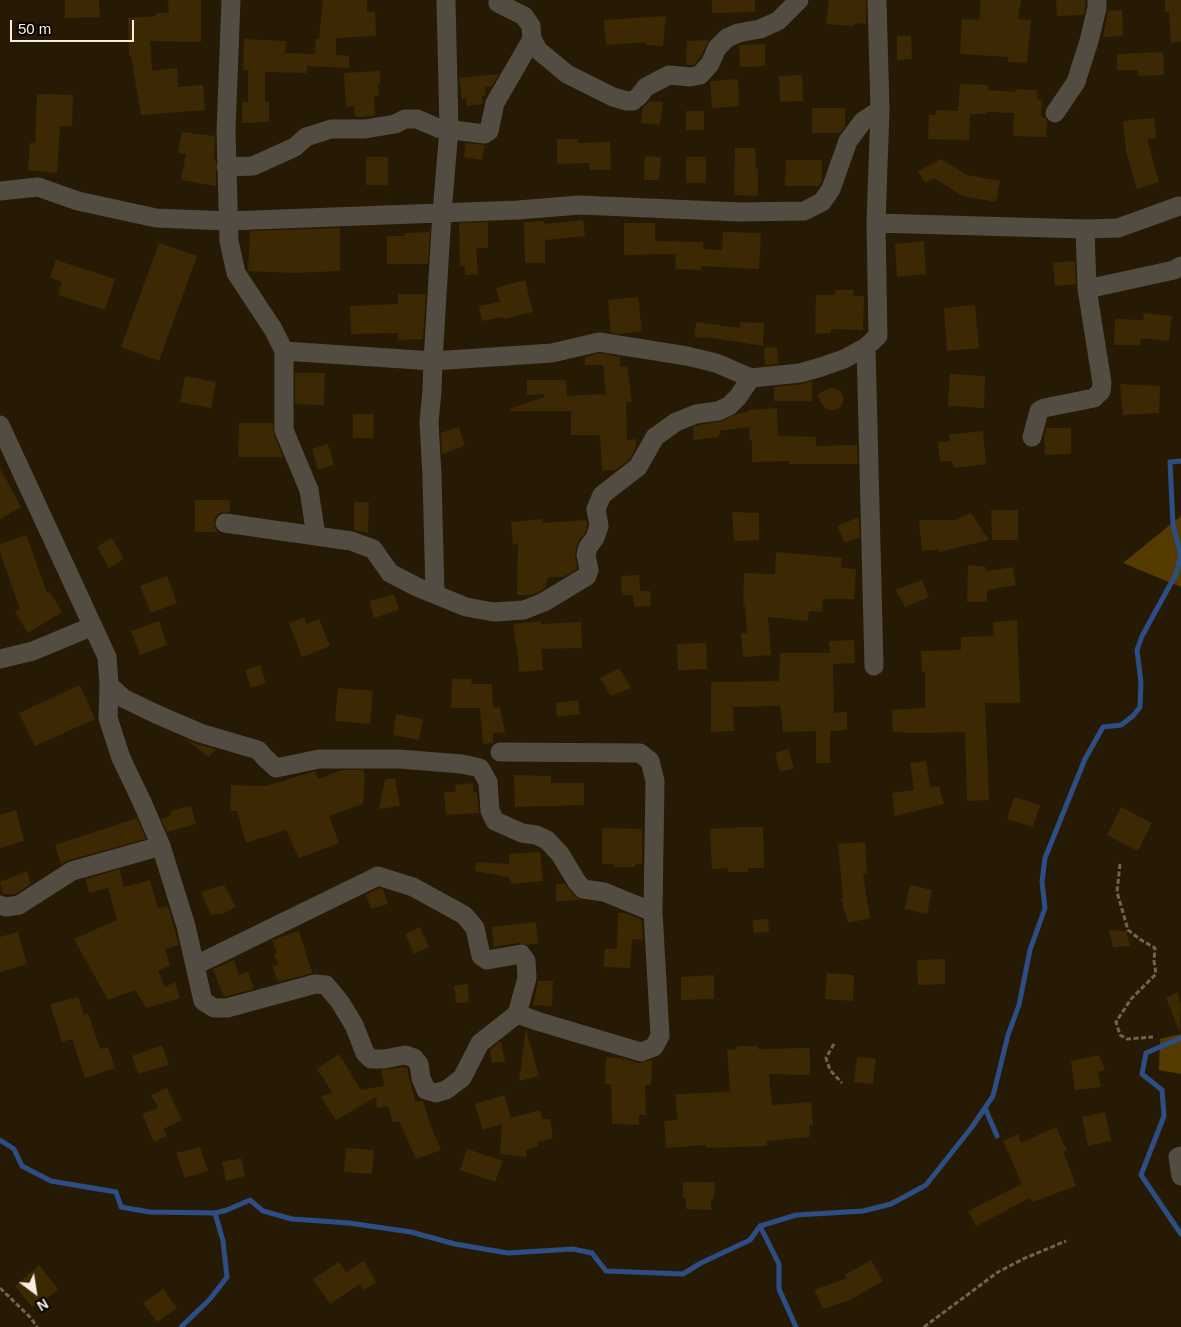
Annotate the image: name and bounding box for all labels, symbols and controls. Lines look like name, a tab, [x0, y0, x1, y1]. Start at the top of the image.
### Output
scale bar	[12, 10, 136, 42]
text: 50 m	[18, 20, 51, 37]
north arrow	[10, 1267, 60, 1317]
text: N	[34, 1295, 51, 1314]

